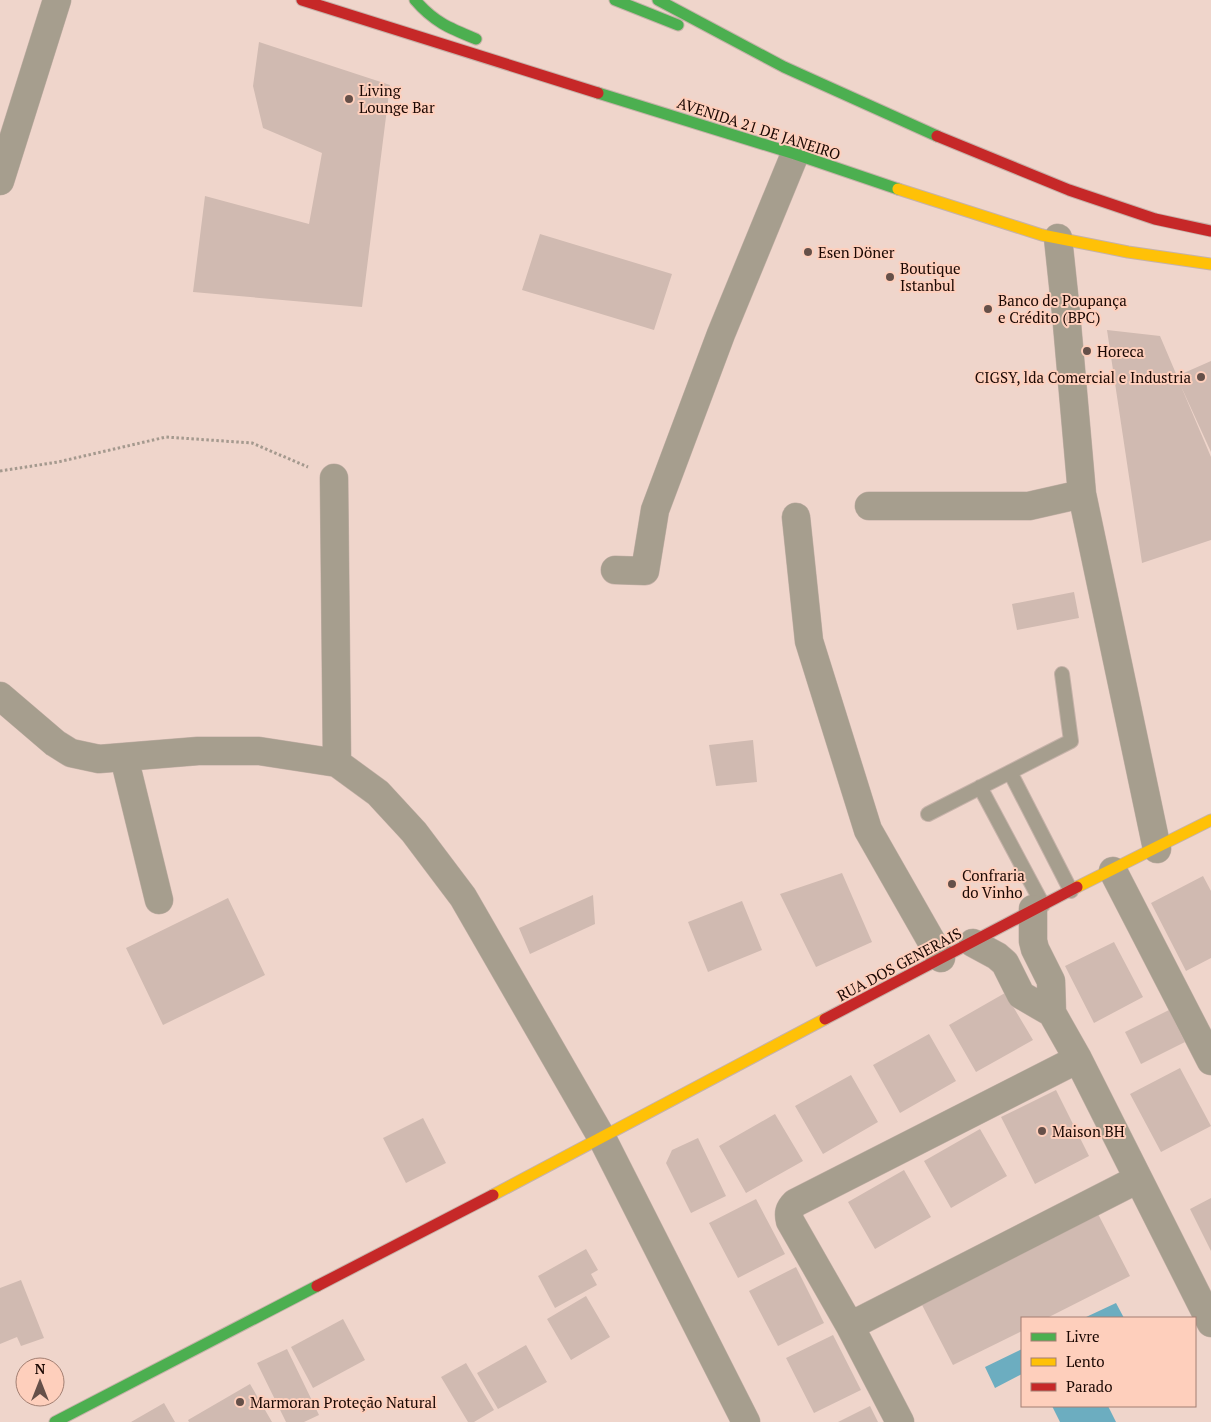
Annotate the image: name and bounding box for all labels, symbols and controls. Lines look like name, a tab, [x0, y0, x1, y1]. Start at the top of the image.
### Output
place label: Living Lounge Bar	[359, 80, 435, 117]
street label: AVENIDA 21 DE JANEIRO	[675, 92, 843, 164]
marker: Living Lounge Bar	[343, 93, 355, 105]
place label: Esen Döner	[818, 242, 895, 262]
marker: Esen Döner	[802, 246, 814, 258]
place label: Boutique Istanbul	[900, 258, 961, 295]
marker: Boutique Istanbul	[884, 271, 896, 283]
place label: Banco de Poupança e Crédito (BPC)	[998, 290, 1127, 327]
marker: Banco de Poupança e Crédito (BPC)	[982, 303, 994, 315]
place label: Horeca	[1097, 341, 1145, 361]
marker: Horeca	[1081, 345, 1093, 357]
place label: CIGSY, lda Comercial e Industria	[975, 367, 1191, 387]
marker: CIGSY, lda Comercial e Industria	[1195, 371, 1207, 383]
place label: Confraria do Vinho	[962, 865, 1025, 902]
marker: Confraria do Vinho	[946, 878, 958, 890]
street label: RUA DOS GENERAIS	[833, 923, 965, 1005]
place label: Maison BH	[1052, 1121, 1125, 1141]
marker: Maison BH	[1036, 1125, 1048, 1137]
legend	[1021, 1317, 1196, 1407]
text: Livre	[1066, 1326, 1100, 1346]
text: Lento	[1066, 1351, 1105, 1371]
north arrow	[15, 1357, 65, 1407]
text: N	[35, 1359, 46, 1378]
text: Parado	[1066, 1376, 1112, 1396]
place label: Marmoran Proteção Natural	[250, 1392, 436, 1412]
marker: Marmoran Proteção Natural	[234, 1396, 246, 1408]

